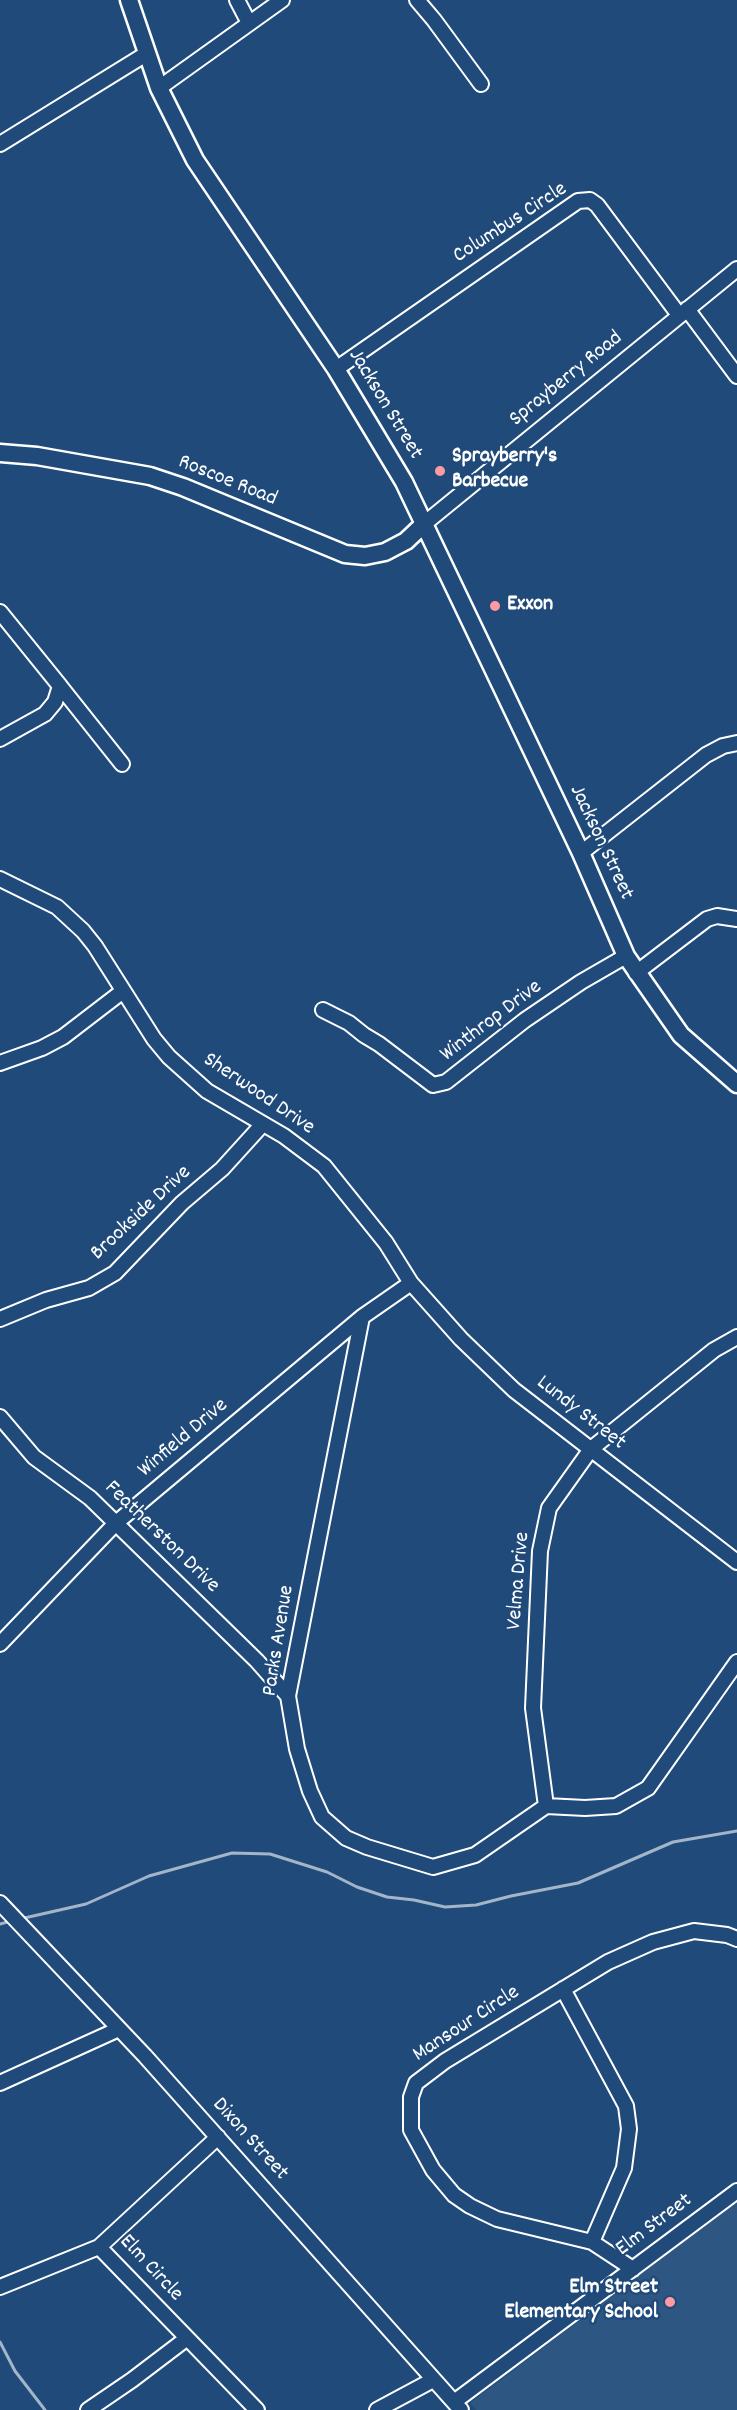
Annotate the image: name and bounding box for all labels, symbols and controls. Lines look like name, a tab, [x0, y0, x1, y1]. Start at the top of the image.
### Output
street label: Columbus Circle	[449, 177, 573, 271]
street label: Sprayberry Road	[505, 326, 629, 434]
street label: Jackson Street	[341, 345, 427, 465]
place label: Sprayberry's Barbecue	[452, 445, 557, 496]
street label: Roscoe Road	[174, 450, 280, 514]
marker: Sprayberry's Barbecue	[433, 464, 447, 478]
place label: Exxon	[507, 593, 553, 619]
marker: Exxon	[488, 599, 502, 613]
street label: Jackson Street	[562, 781, 638, 905]
street label: Winthrop Drive	[436, 975, 548, 1069]
street label: Sherwood Drive	[197, 1048, 319, 1142]
street label: Brookside Drive	[86, 1161, 198, 1267]
street label: Lundy Street	[530, 1371, 630, 1457]
street label: Winfield Drive	[134, 1394, 234, 1484]
street label: Featherston Drive	[98, 1476, 224, 1600]
street label: Velma Drive	[503, 1531, 537, 1631]
street label: Parks Avenue	[258, 1584, 302, 1698]
street label: Mansour Circle	[409, 1981, 525, 2069]
street label: Dixon Street	[205, 2093, 293, 2187]
street label: Elm Street	[612, 2189, 698, 2263]
street label: Elm Circle	[112, 2230, 188, 2308]
place label: Elm Street Elementary School	[504, 2276, 658, 2328]
marker: Elm Street Elementary School	[663, 2295, 677, 2309]

